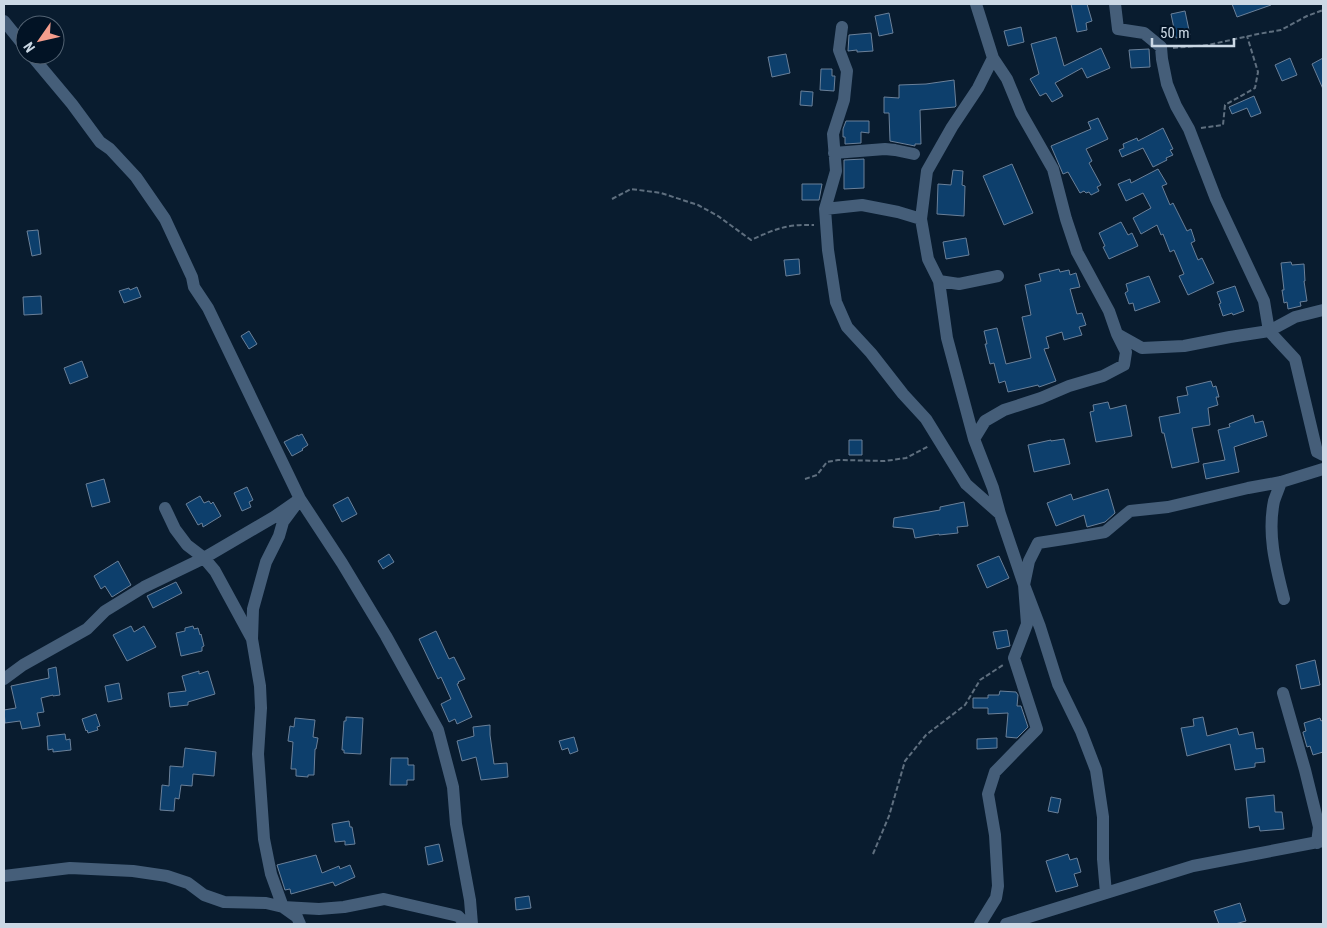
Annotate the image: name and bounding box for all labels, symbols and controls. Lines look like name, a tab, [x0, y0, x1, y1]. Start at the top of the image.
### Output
north arrow	[15, 15, 65, 65]
scale bar	[1152, 15, 1234, 47]
text: 50 m	[1160, 24, 1190, 42]
text: N	[20, 39, 38, 55]

